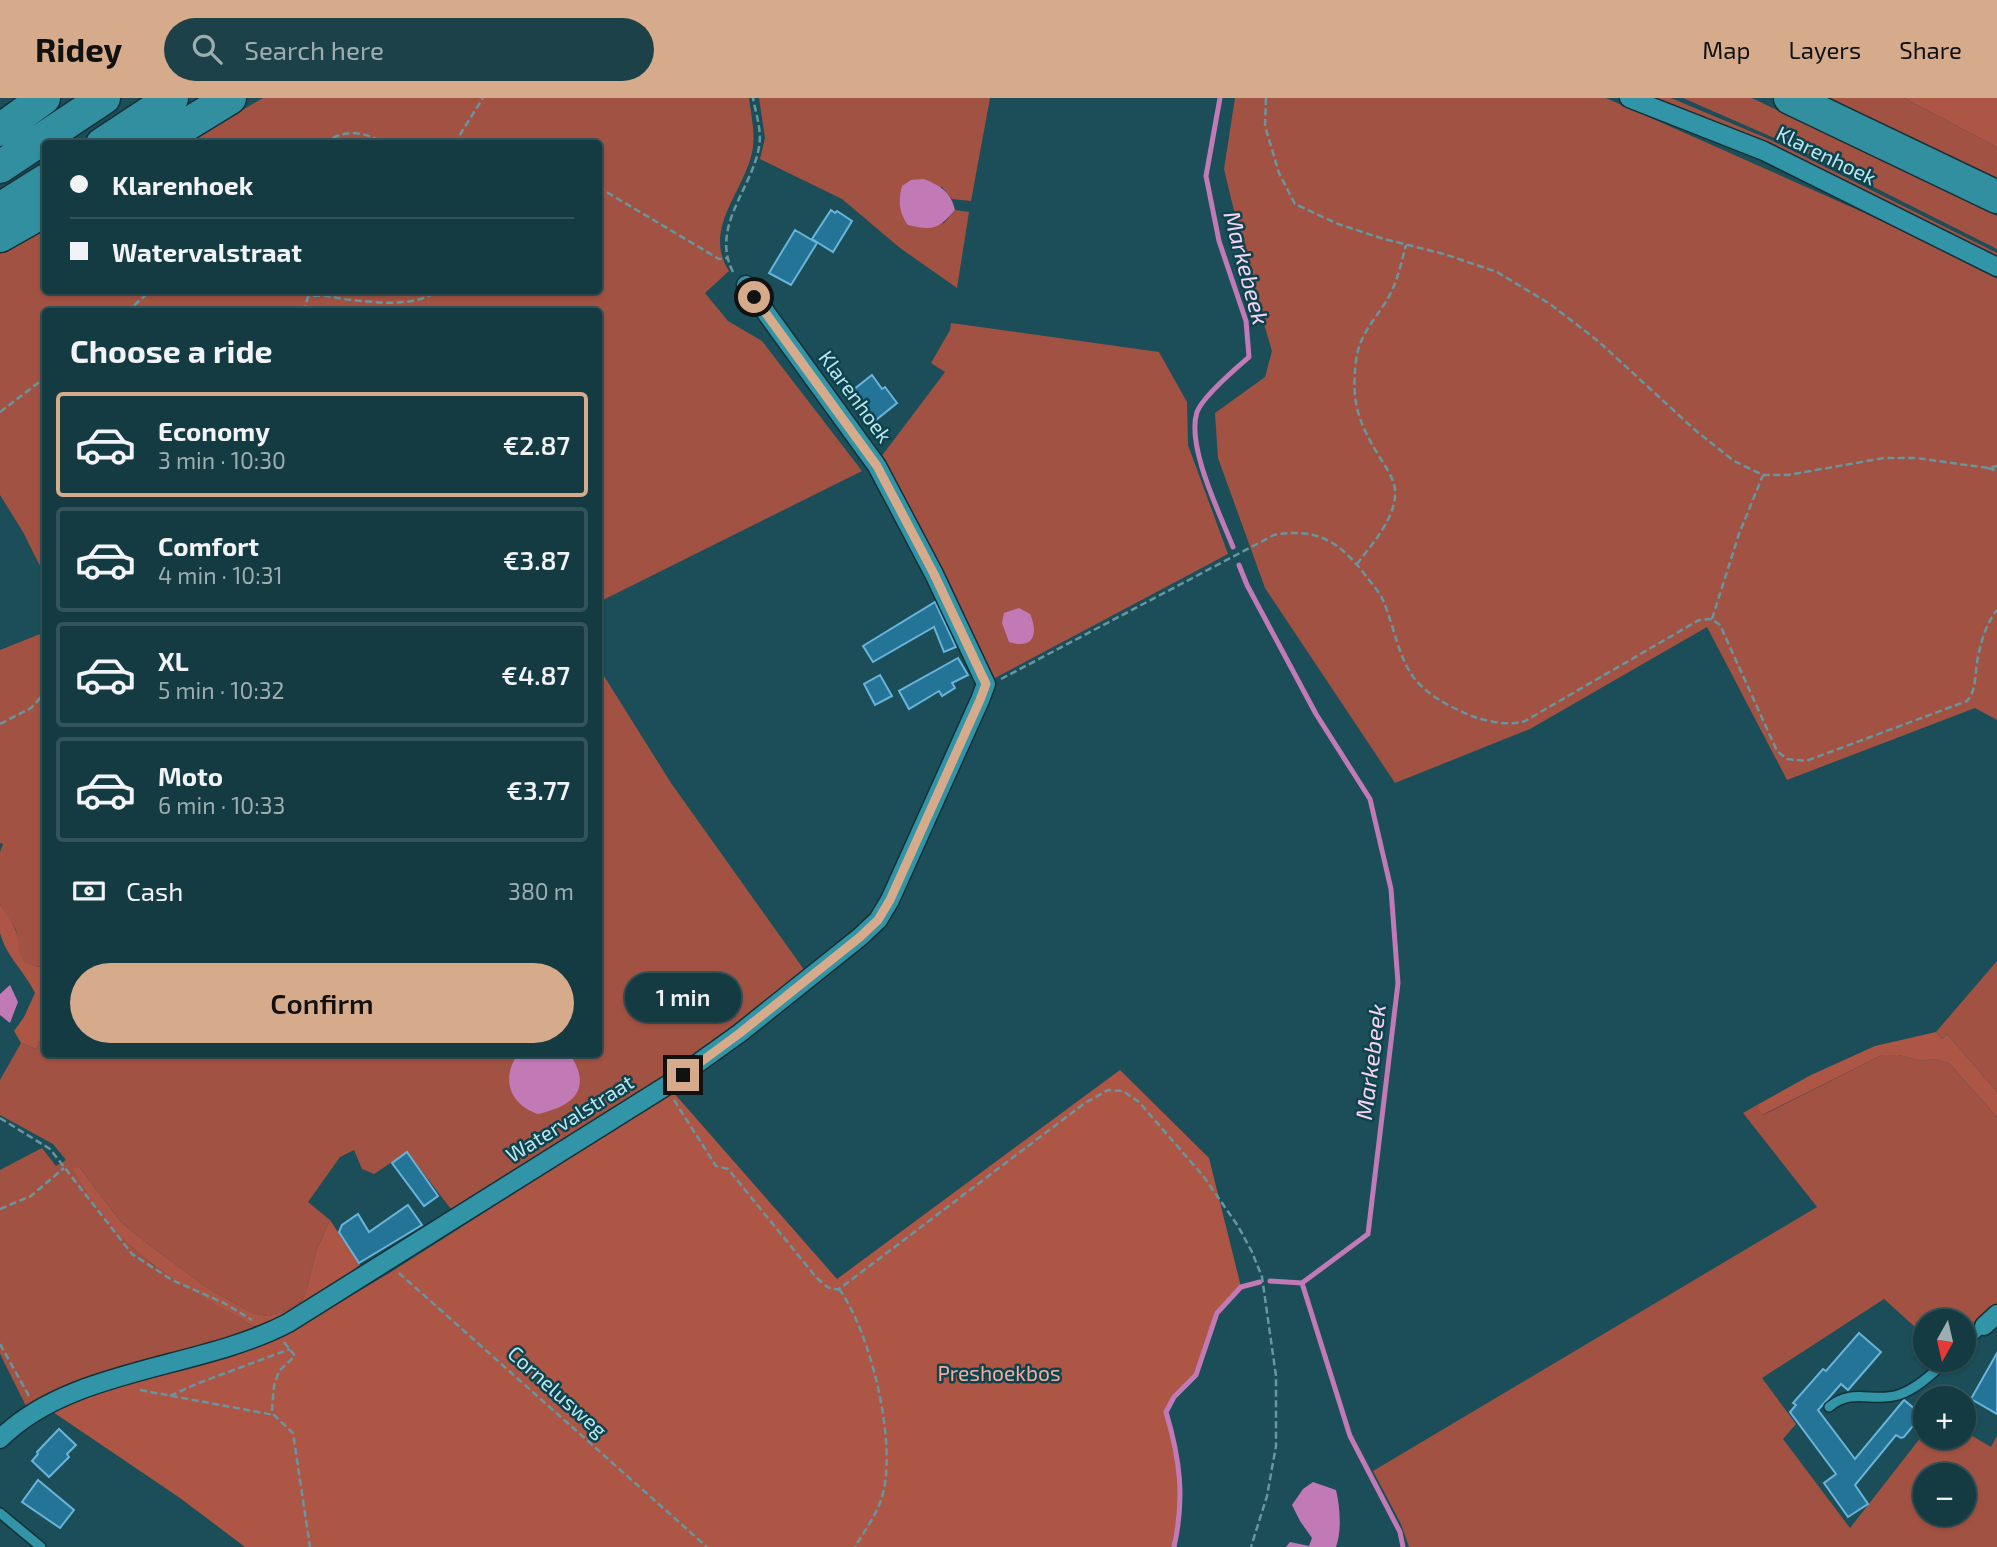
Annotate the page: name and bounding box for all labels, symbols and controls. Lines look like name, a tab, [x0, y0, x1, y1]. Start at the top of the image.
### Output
search box	[164, 18, 654, 81]
text: Ridey	[35, 29, 122, 69]
icon: search	[188, 30, 226, 68]
text: Search here	[244, 34, 384, 65]
text: Map	[1702, 35, 1750, 64]
text: Layers	[1788, 35, 1861, 64]
text: Share	[1899, 35, 1962, 64]
street label: Klarenhoek	[1773, 120, 1881, 190]
text: Klarenhoek	[112, 169, 253, 200]
water label: Markebeek	[1218, 208, 1276, 328]
text: Watervalstraat	[112, 236, 302, 267]
route start	[738, 281, 770, 313]
text: Choose a ride	[70, 331, 273, 369]
street label: Klarenhoek	[814, 345, 898, 447]
icon: car	[74, 413, 137, 476]
text: Economy	[158, 415, 270, 446]
text: €2.87	[503, 429, 570, 460]
text: 3 min · 10:30	[158, 446, 286, 474]
icon: car	[74, 528, 137, 591]
text: Comfort	[158, 530, 259, 561]
text: €3.87	[503, 544, 570, 575]
text: 4 min · 10:31	[158, 561, 283, 589]
icon: car	[74, 643, 137, 706]
text: XL	[158, 645, 189, 676]
text: €4.87	[501, 659, 570, 690]
text: 5 min · 10:32	[158, 676, 285, 704]
icon: car	[74, 758, 137, 821]
text: Moto	[158, 760, 223, 791]
text: €3.77	[506, 774, 570, 805]
text: 6 min · 10:33	[158, 791, 285, 819]
icon: cash	[70, 872, 108, 910]
text: Cash	[126, 875, 183, 906]
text: 380 m	[508, 877, 574, 905]
button: Confirm	[70, 963, 574, 1043]
callout: 1 min	[625, 974, 741, 1023]
text: 1 min	[656, 983, 710, 1011]
water label: Markebeek	[1349, 1002, 1391, 1121]
route end	[667, 1059, 699, 1091]
street label: Watervalstraat	[501, 1068, 638, 1167]
north arrow	[1913, 1309, 1976, 1372]
map controls	[1913, 1309, 1976, 1526]
street label: Cornelusweg	[503, 1340, 613, 1442]
park label: Preshoekbos	[937, 1360, 1061, 1385]
button: +	[1913, 1386, 1976, 1449]
button: −	[1913, 1463, 1976, 1526]

